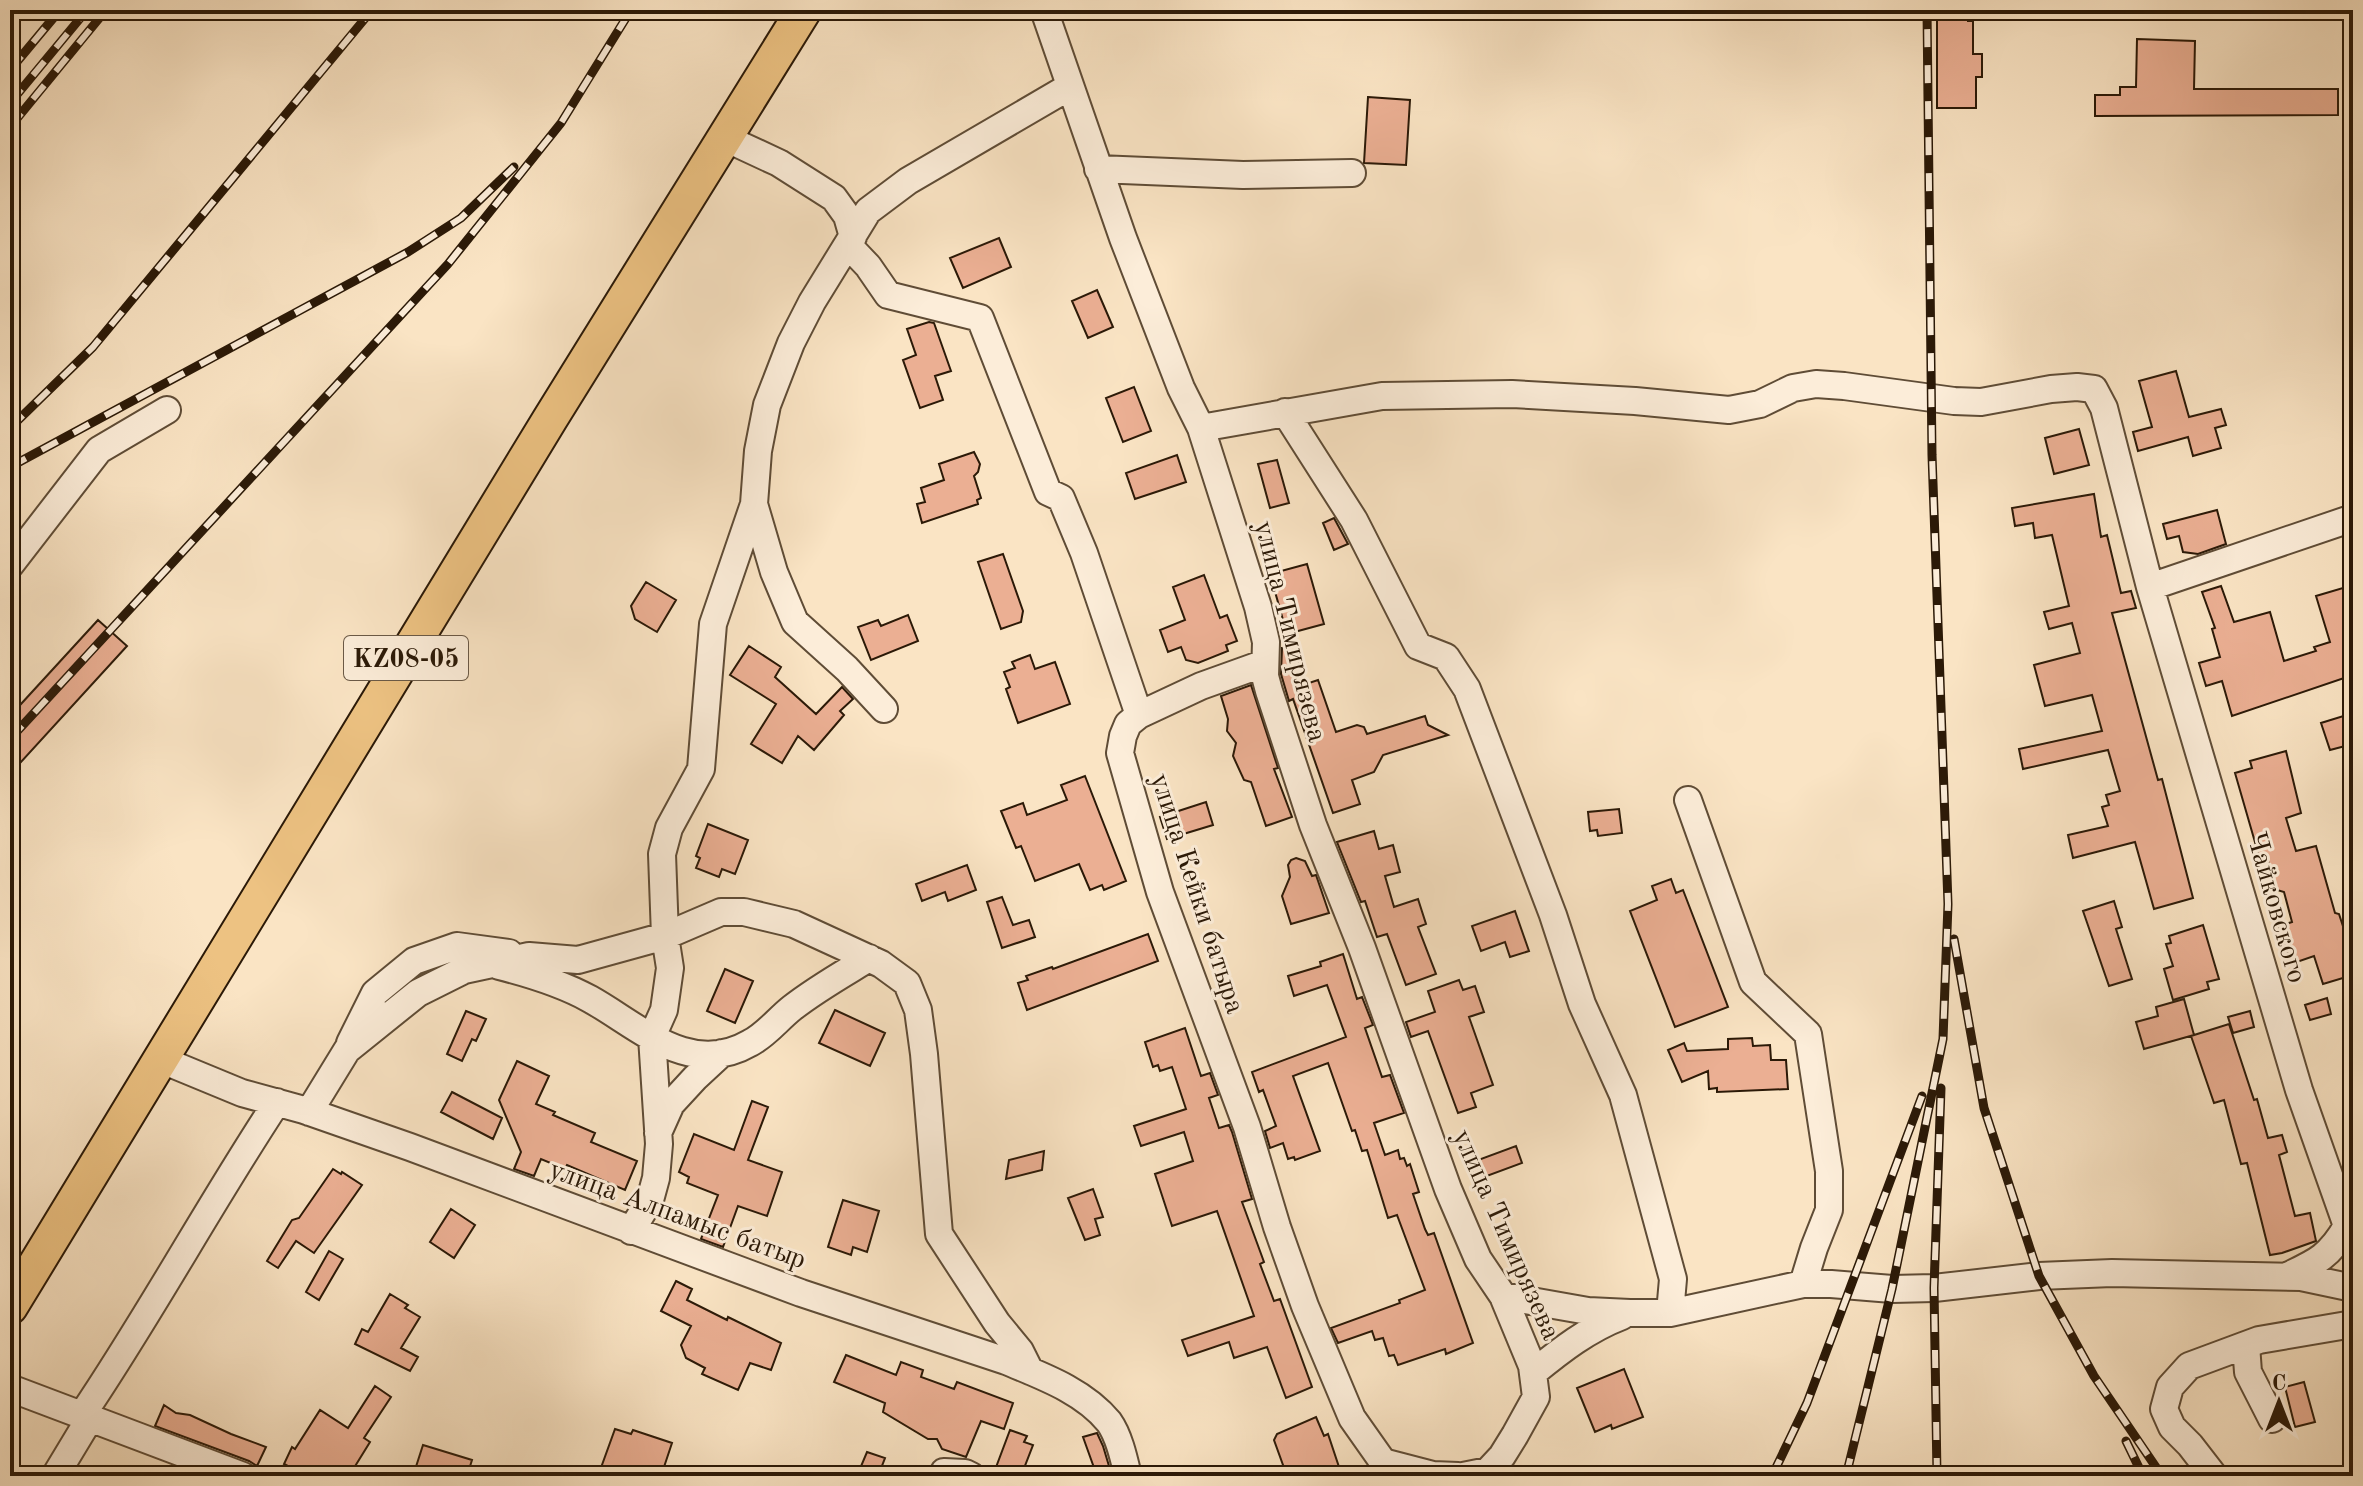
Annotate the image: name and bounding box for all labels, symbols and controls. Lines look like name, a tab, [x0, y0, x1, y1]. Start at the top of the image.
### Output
street label: улица Тимирязева	[1248, 518, 1330, 745]
road number: KZ08-05	[344, 636, 468, 680]
street label: улица Кейки батыра	[1144, 770, 1248, 1018]
street label: Чайковского	[2240, 829, 2310, 986]
street label: улица Тимирязева	[1446, 1126, 1564, 1345]
street label: улица Алпамыс батыр	[545, 1156, 809, 1275]
north arrow	[2239, 1362, 2319, 1442]
text: С	[2272, 1373, 2286, 1395]

